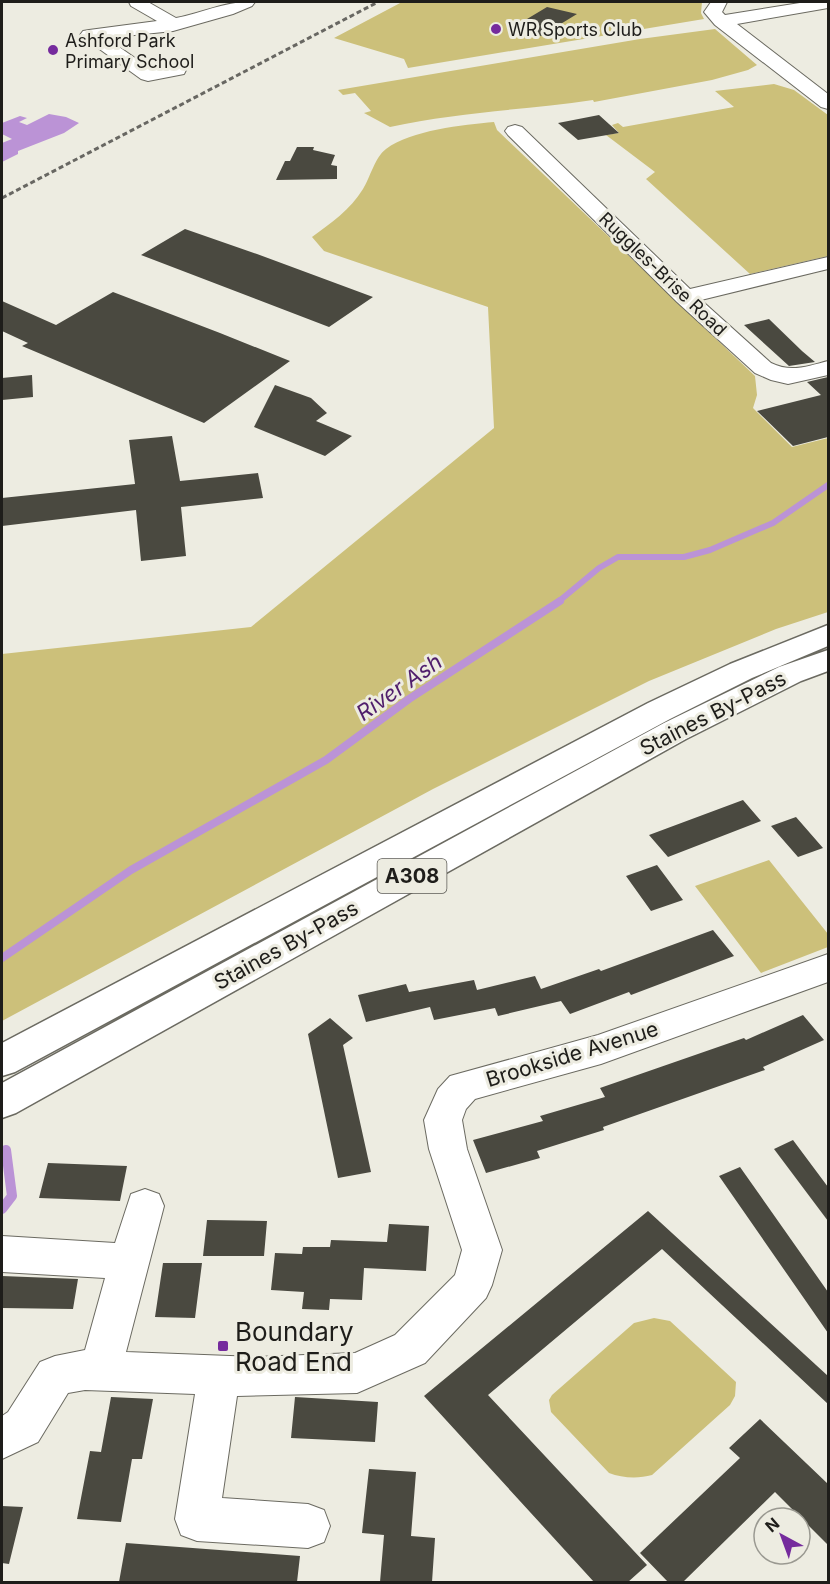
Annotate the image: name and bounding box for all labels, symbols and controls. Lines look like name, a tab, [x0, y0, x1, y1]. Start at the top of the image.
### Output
place label: WR Sports Club	[508, 19, 642, 40]
marker: WR Sports Club	[489, 22, 503, 36]
place label: Ashford Park Primary School	[65, 30, 194, 72]
marker: Ashford Park Primary School	[46, 43, 60, 57]
street label: Ruggles-Brise Road	[595, 208, 731, 340]
water label: River Ash	[351, 648, 447, 726]
street label: Staines By-Pass	[636, 665, 790, 761]
road number: A308	[378, 859, 446, 893]
street label: Staines By-Pass	[210, 895, 362, 995]
street label: Brookside Avenue	[483, 1016, 661, 1092]
place label: Boundary Road End	[235, 1316, 354, 1377]
marker: Boundary Road End	[216, 1339, 230, 1353]
north arrow	[752, 1506, 812, 1566]
text: N	[761, 1513, 783, 1536]

